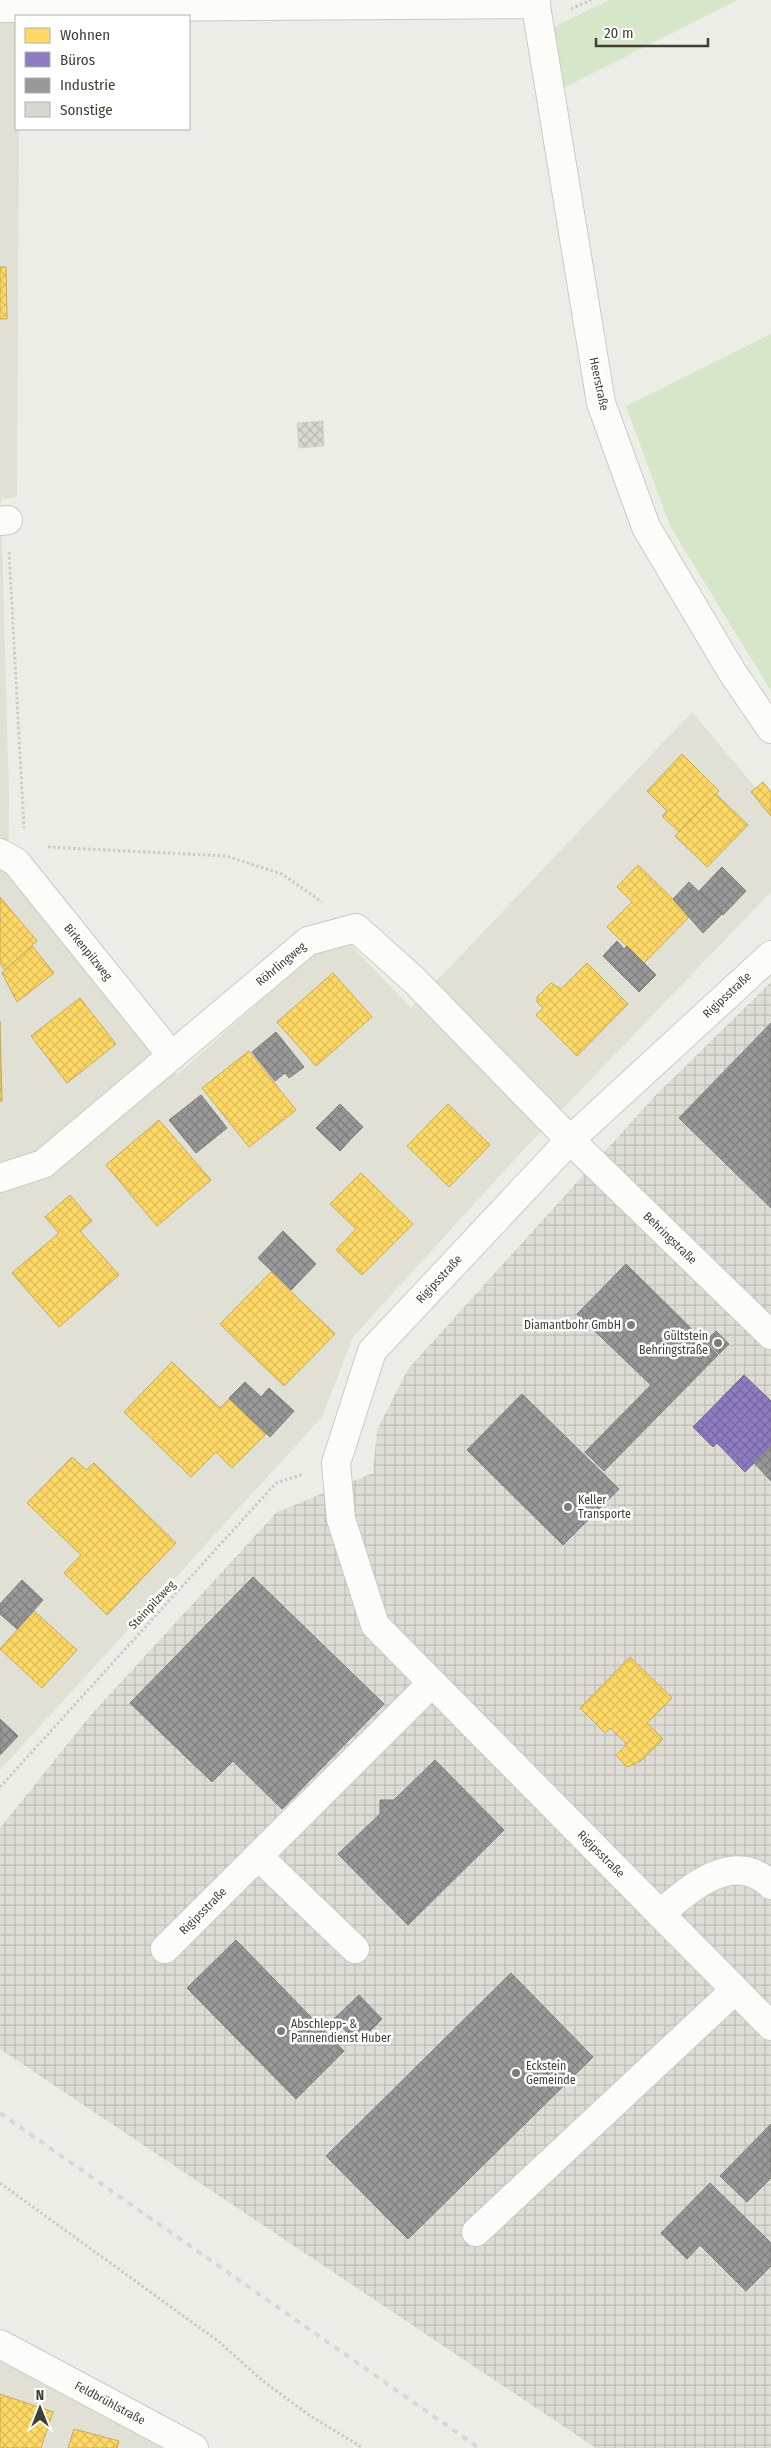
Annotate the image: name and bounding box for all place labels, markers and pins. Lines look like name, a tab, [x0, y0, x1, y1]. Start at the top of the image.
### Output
place label: Diamantbohr GmbH	[524, 1318, 621, 1332]
marker: Diamantbohr GmbH	[625, 1319, 637, 1331]
place label: Gültstein Behringstraße	[639, 1329, 708, 1357]
marker: Gültstein Behringstraße	[712, 1337, 724, 1349]
place label: Keller Transporte	[578, 1493, 631, 1521]
marker: Keller Transporte	[562, 1501, 574, 1513]
place label: Abschlepp- & Pannendienst Huber	[291, 2017, 392, 2045]
marker: Abschlepp- & Pannendienst Huber	[275, 2025, 287, 2037]
place label: Eckstein Gemeinde	[526, 2059, 576, 2087]
marker: Eckstein Gemeinde	[510, 2067, 522, 2079]

